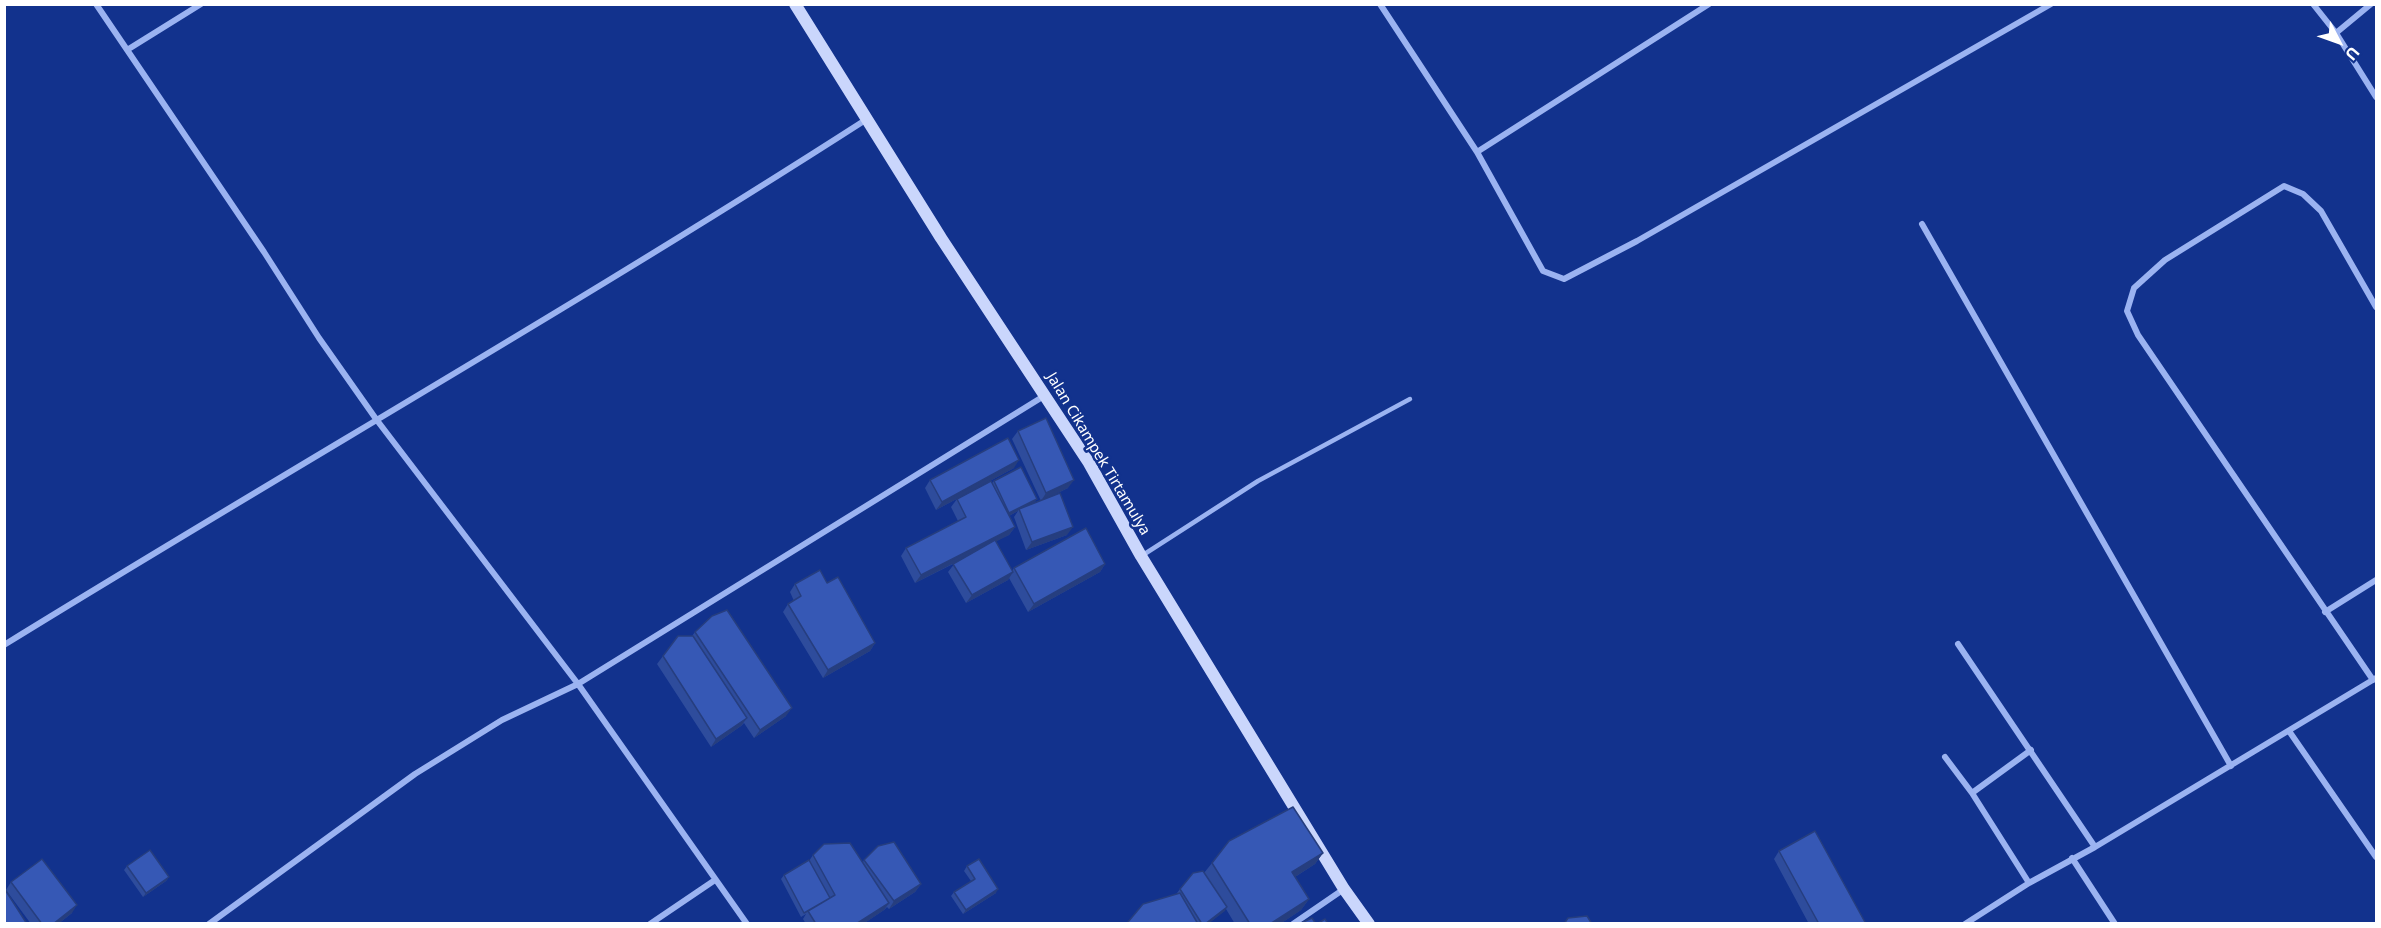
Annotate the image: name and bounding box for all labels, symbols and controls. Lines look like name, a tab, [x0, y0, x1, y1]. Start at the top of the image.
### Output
north arrow	[2309, 12, 2369, 72]
text: U	[2340, 42, 2365, 66]
street label: Jalan Cikampek Tirtamulya	[1042, 369, 1154, 539]

